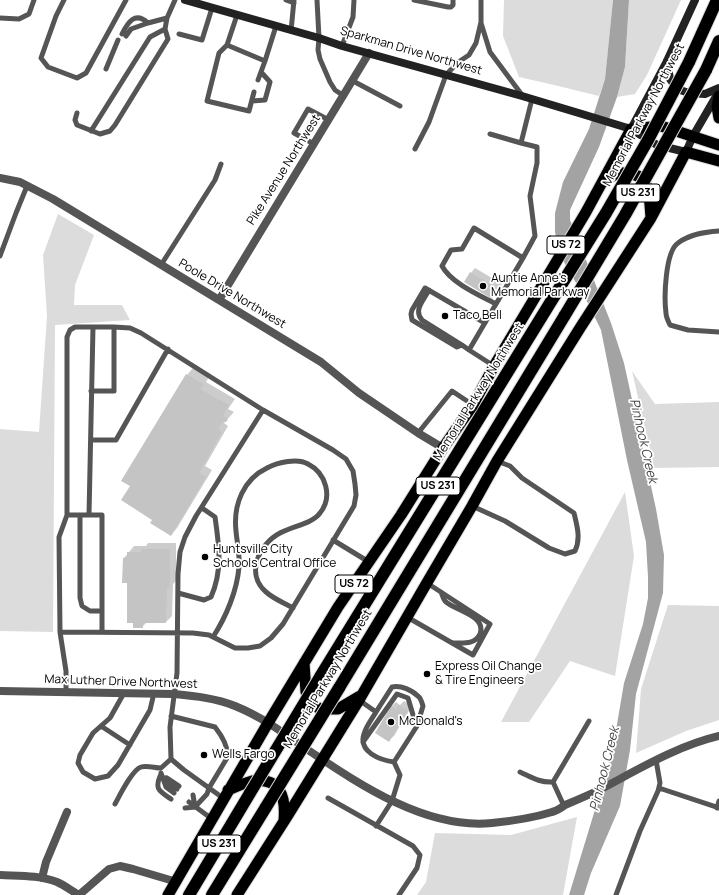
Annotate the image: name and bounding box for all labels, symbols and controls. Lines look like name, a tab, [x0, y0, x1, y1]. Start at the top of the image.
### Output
street label: Sparkman Drive Northwest	[338, 24, 484, 78]
street label: Memorial Parkway Northwest	[600, 41, 688, 189]
street label: Pike Avenue Northwest	[244, 112, 324, 228]
road number: US 231	[616, 184, 660, 202]
road number: US 72	[547, 236, 585, 254]
street label: Poole Drive Northwest	[176, 256, 288, 332]
place label: Auntie Anne's Memorial Parkway	[491, 272, 590, 300]
marker: Auntie Anne's Memorial Parkway	[478, 281, 488, 291]
place label: Taco Bell	[453, 309, 502, 323]
marker: Taco Bell	[440, 311, 450, 321]
street label: Memorial Parkway Northwest	[431, 321, 527, 463]
water label: Pinhook Creek	[626, 397, 660, 485]
road number: US 231	[416, 477, 460, 495]
place label: Huntsville City Schools Central Office	[213, 543, 336, 571]
marker: Huntsville City Schools Central Office	[200, 552, 210, 562]
road number: US 72	[335, 575, 373, 593]
street label: Memorial Parkway Northwest	[281, 607, 375, 751]
place label: Express Oil Change & Tire Engineers	[435, 660, 542, 688]
marker: Express Oil Change & Tire Engineers	[422, 669, 432, 679]
street label: Max Luther Drive Northwest	[44, 672, 198, 692]
place label: McDonald's	[399, 715, 462, 729]
marker: McDonald's	[386, 717, 396, 727]
water label: Pinhook Creek	[587, 725, 623, 813]
place label: Wells Fargo	[212, 748, 275, 762]
marker: Wells Fargo	[199, 750, 209, 760]
road number: US 231	[197, 835, 241, 853]

